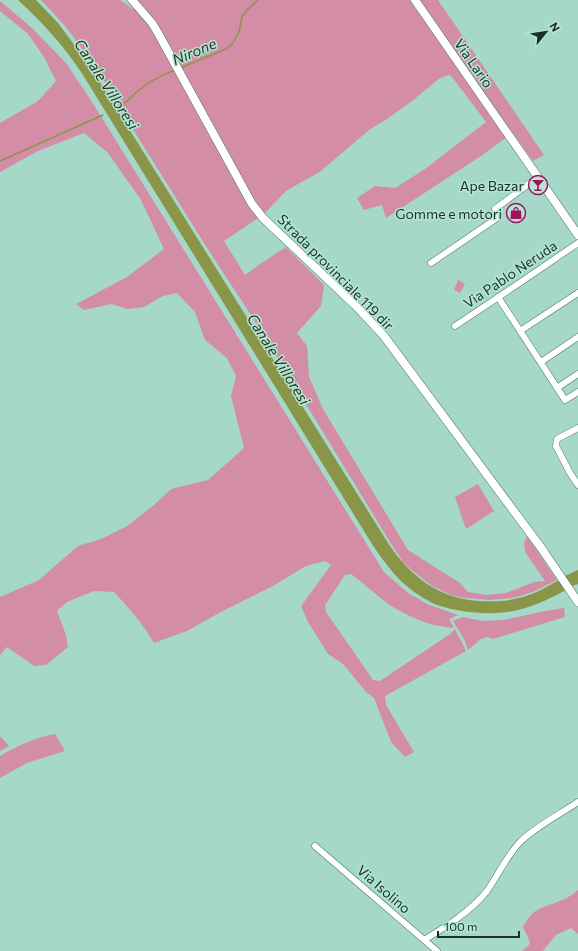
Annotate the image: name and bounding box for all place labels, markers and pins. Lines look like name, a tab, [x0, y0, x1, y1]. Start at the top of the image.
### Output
bar icon: Ape Bazar	[527, 174, 549, 196]
place label: Ape Bazar	[460, 177, 524, 194]
shop icon: Gomme e motori	[505, 202, 527, 224]
place label: Gomme e motori	[395, 205, 502, 222]

